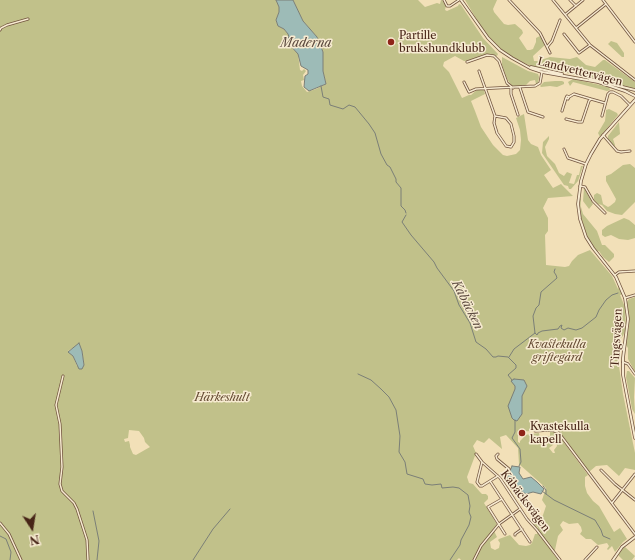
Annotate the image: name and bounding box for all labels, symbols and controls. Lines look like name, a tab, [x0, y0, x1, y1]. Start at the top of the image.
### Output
place label: Partille brukshundklubb	[399, 29, 485, 55]
water label: Maderna	[281, 37, 331, 51]
marker: Partille brukshundklubb	[386, 37, 396, 47]
street label: Landvettervägen	[536, 55, 624, 89]
water label: Kåbäcken	[448, 278, 486, 332]
street label: Tingsvägen	[609, 308, 625, 368]
park label: Kvastekulla griftegård	[528, 338, 586, 364]
park label: Härkeshult	[194, 391, 250, 405]
place label: Kvastekulla kapell	[530, 420, 589, 446]
marker: Kvastekulla kapell	[517, 428, 527, 438]
street label: Kåbäcksvägen	[497, 468, 553, 534]
north arrow	[12, 508, 52, 548]
text: N	[28, 532, 41, 548]

